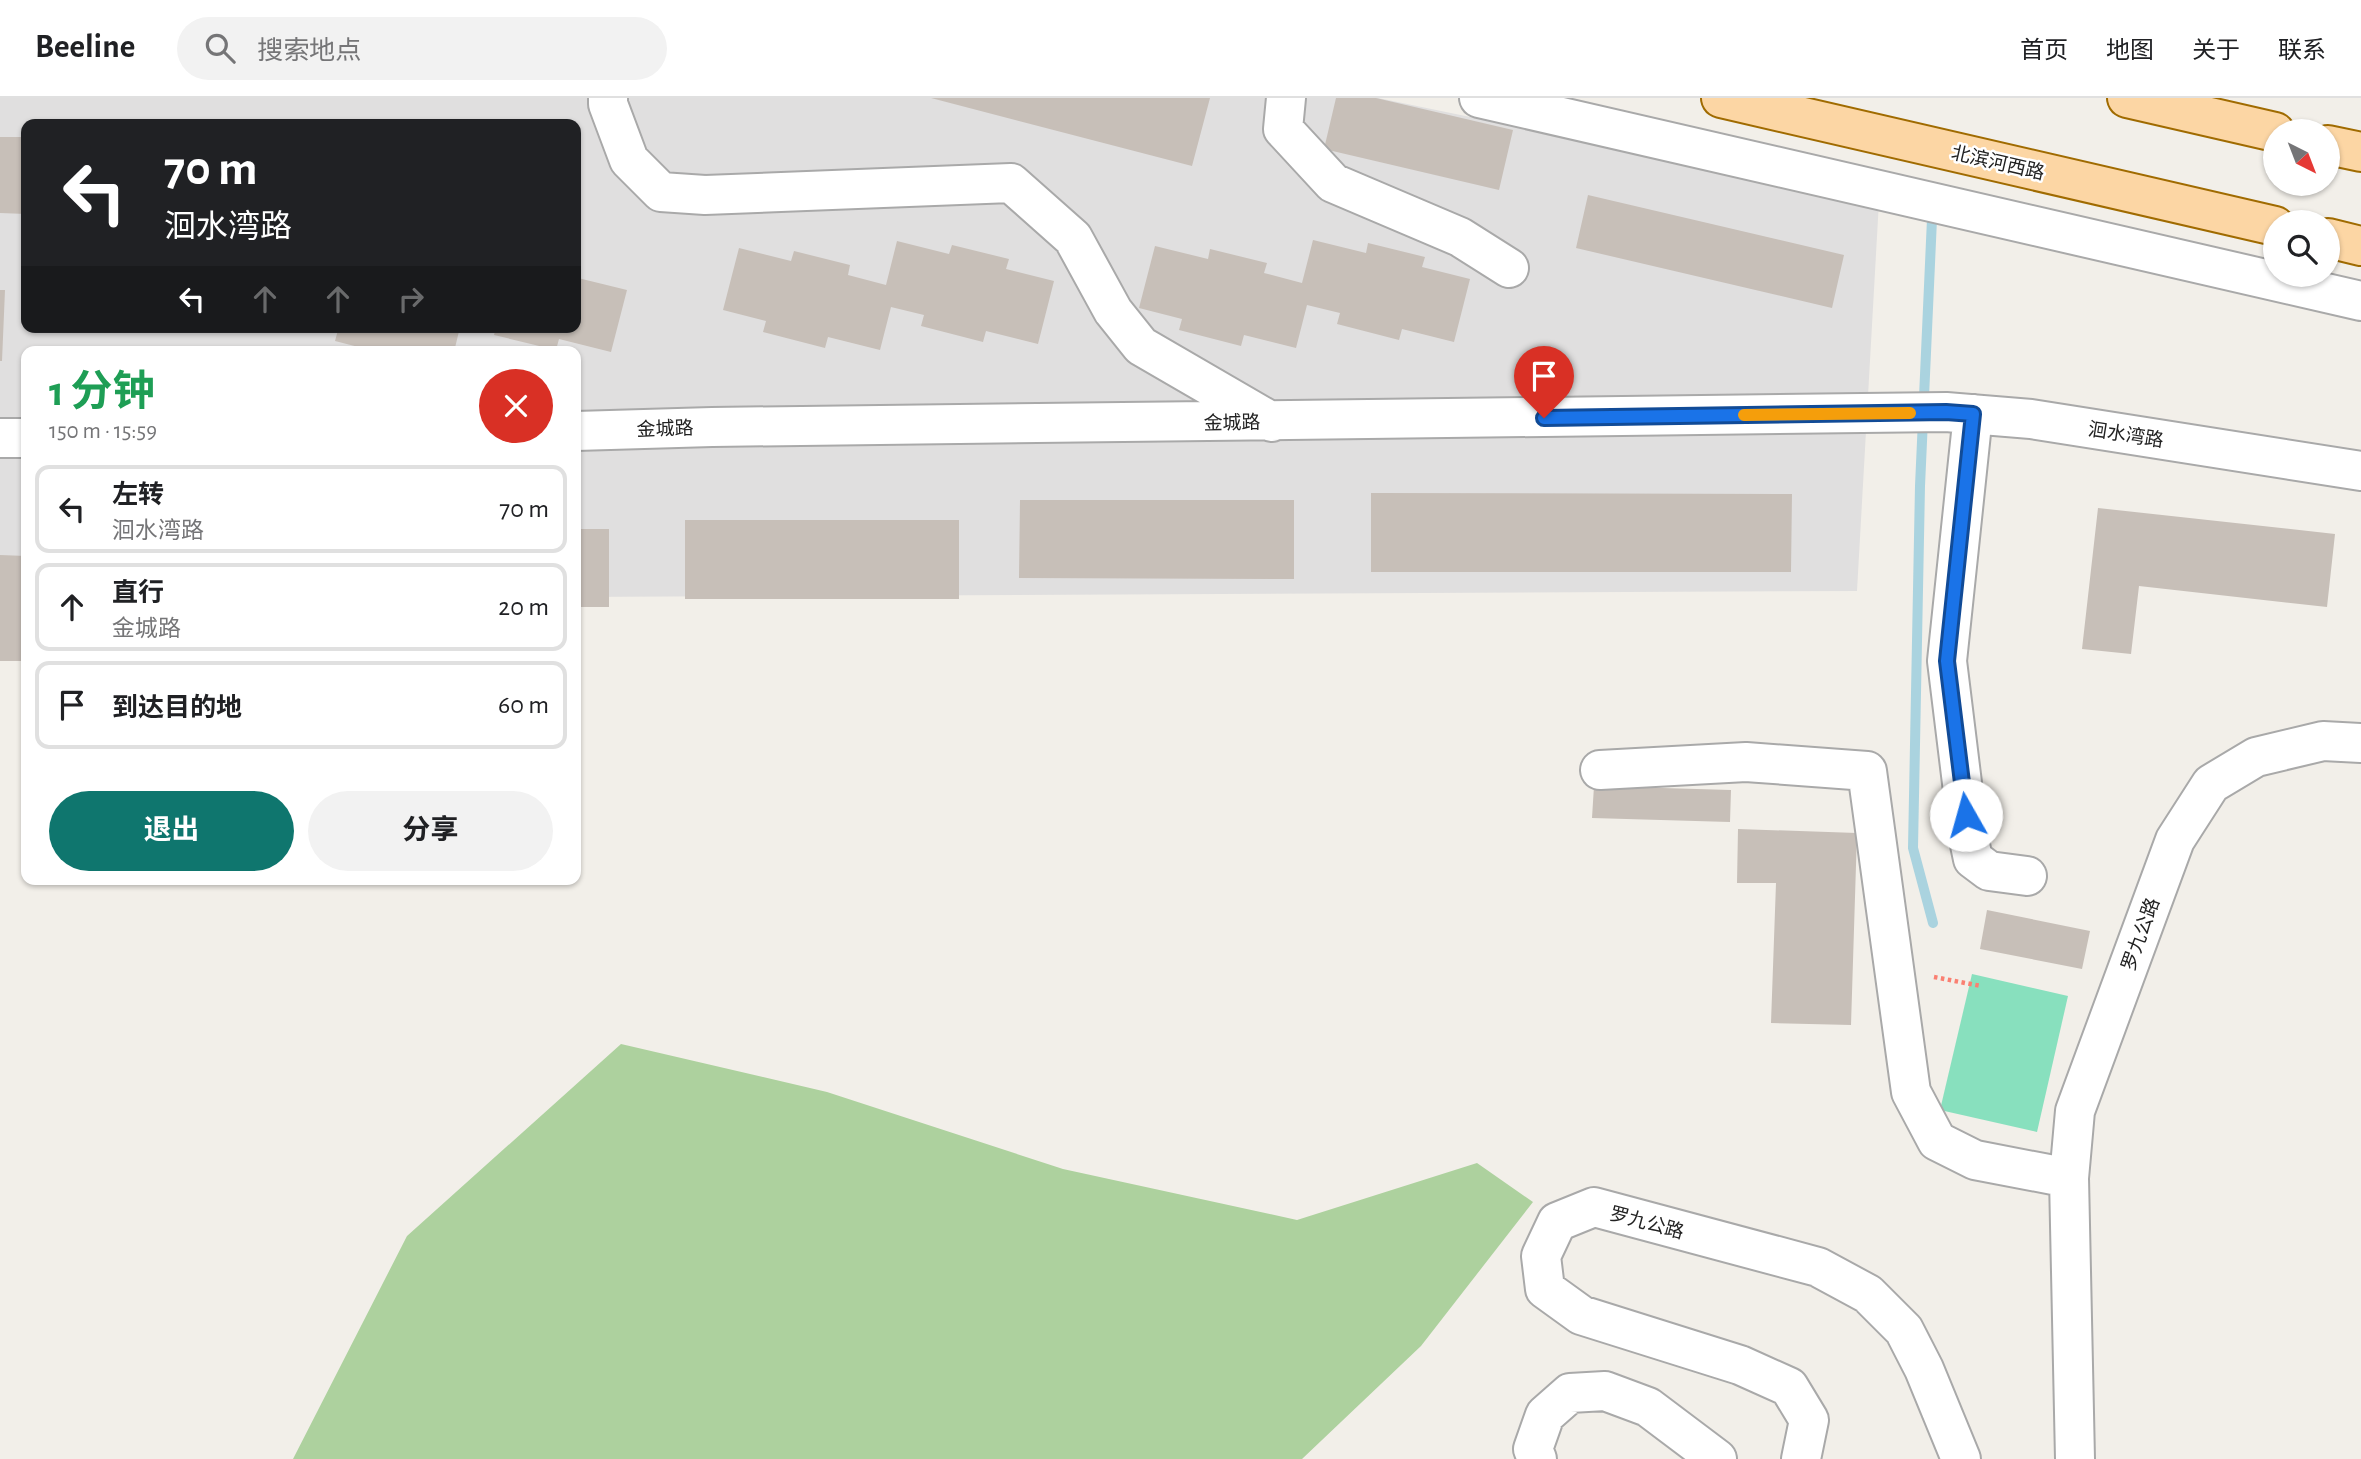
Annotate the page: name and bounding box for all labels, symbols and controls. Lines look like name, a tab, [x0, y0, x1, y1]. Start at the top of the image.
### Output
search box	[177, 17, 667, 80]
icon: search	[201, 29, 239, 67]
text: Beeline	[35, 31, 135, 64]
text: 搜索地点	[257, 38, 361, 64]
text: 首页	[2020, 39, 2068, 63]
text: 地图	[2106, 39, 2154, 63]
text: 关于	[2192, 39, 2240, 63]
text: 联系	[2278, 39, 2326, 63]
north arrow	[2263, 119, 2340, 196]
map controls	[2263, 119, 2340, 287]
street label: 北滨河西路	[1949, 142, 2047, 183]
text: 70 m	[164, 145, 258, 194]
icon: left	[49, 147, 140, 238]
button: search	[2263, 210, 2340, 287]
text: 洄水湾路	[164, 211, 292, 243]
icon: left	[173, 280, 211, 318]
icon: ahead	[246, 280, 284, 318]
icon: ahead	[319, 280, 357, 318]
icon: right	[392, 280, 430, 318]
pin	[1514, 346, 1574, 418]
icon: arrive	[1525, 357, 1563, 395]
button: close	[479, 369, 553, 443]
text: 1 分钟	[49, 371, 154, 413]
street label: 金城路	[1203, 412, 1261, 433]
street label: 金城路	[636, 417, 694, 440]
street label: 洄水湾路	[2087, 418, 2165, 451]
text: 150 m · 15:59	[49, 420, 157, 443]
text: 左转	[112, 482, 164, 508]
icon: left	[53, 490, 91, 528]
text: 70 m	[499, 496, 549, 522]
text: 洄水湾路	[112, 520, 204, 543]
text: 直行	[112, 580, 164, 606]
icon: ahead	[53, 588, 91, 626]
text: 20 m	[498, 594, 549, 620]
text: 金城路	[112, 618, 181, 641]
icon: arrive	[53, 686, 91, 724]
text: 60 m	[498, 692, 549, 718]
text: 到达目的地	[112, 695, 242, 721]
position arrow	[1929, 778, 2003, 852]
button: 退出	[49, 791, 294, 871]
button: 分享	[308, 791, 553, 871]
street label: 罗九公路	[2119, 895, 2163, 973]
street label: 罗九公路	[1607, 1203, 1686, 1242]

